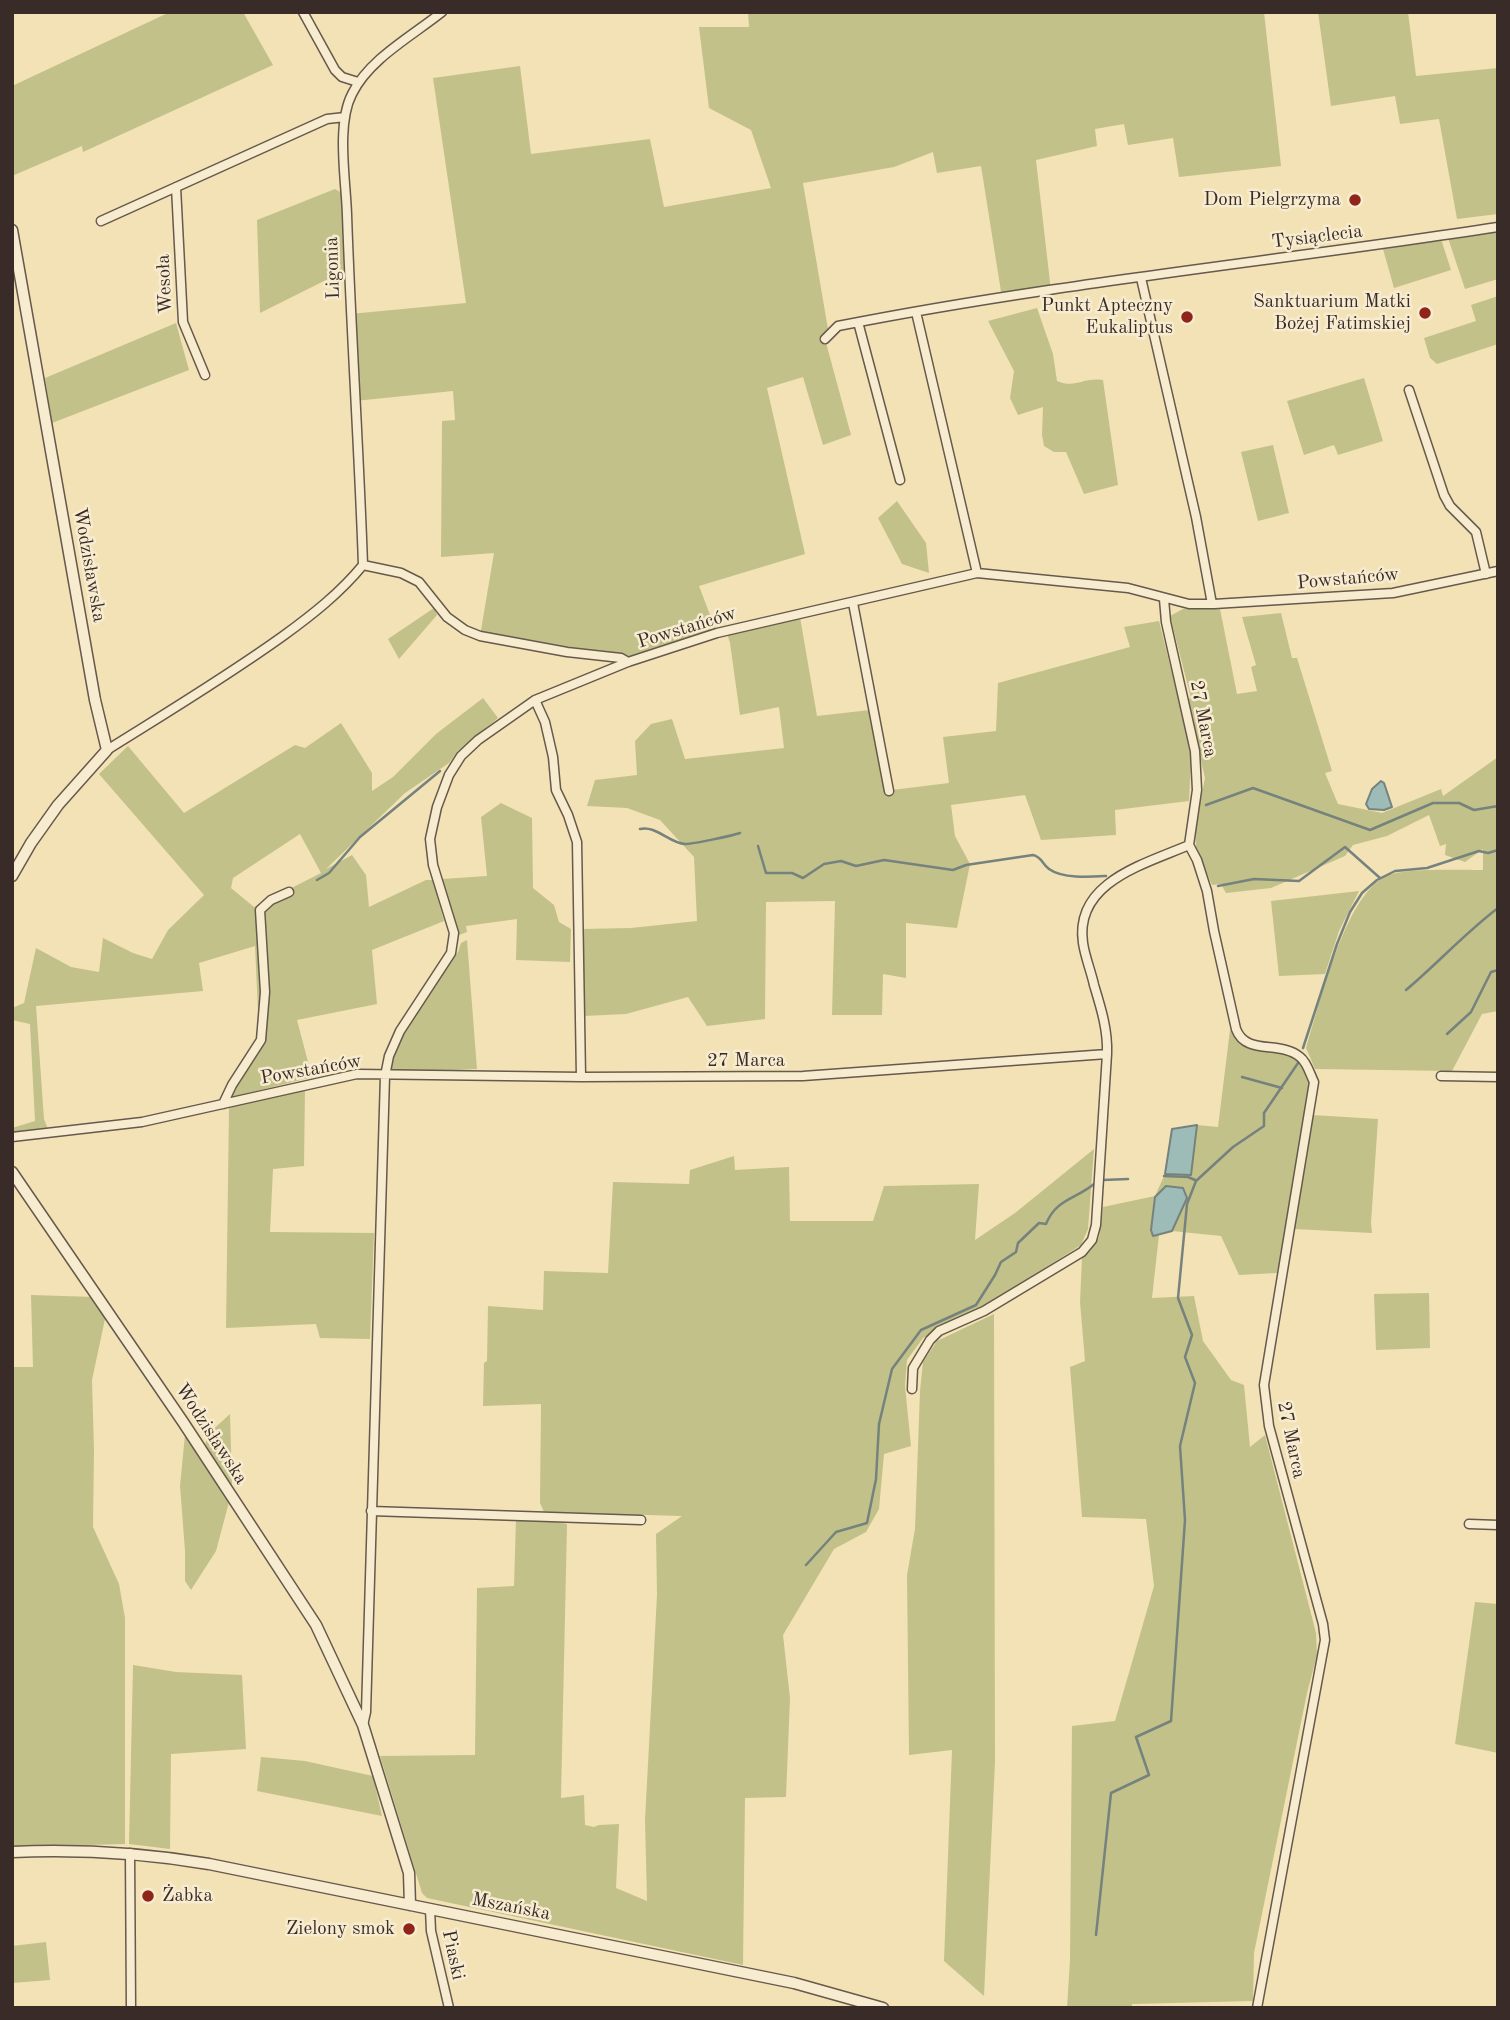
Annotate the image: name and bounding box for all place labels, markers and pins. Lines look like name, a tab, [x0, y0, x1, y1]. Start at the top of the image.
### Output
place label: Dom Pielgrzyma	[1203, 189, 1341, 211]
marker: Dom Pielgrzyma	[1347, 192, 1363, 208]
place label: Sanktuarium Matki Bożej Fatimskiej	[1253, 291, 1411, 335]
place label: Punkt Apteczny Eukaliptus	[1041, 295, 1173, 339]
marker: Sanktuarium Matki Bożej Fatimskiej	[1417, 305, 1433, 321]
marker: Punkt Apteczny Eukaliptus	[1179, 309, 1195, 325]
place label: Żabka	[162, 1885, 213, 1907]
marker: Żabka	[140, 1888, 156, 1904]
place label: Zielony smok	[286, 1918, 395, 1940]
marker: Zielony smok	[401, 1921, 417, 1937]

